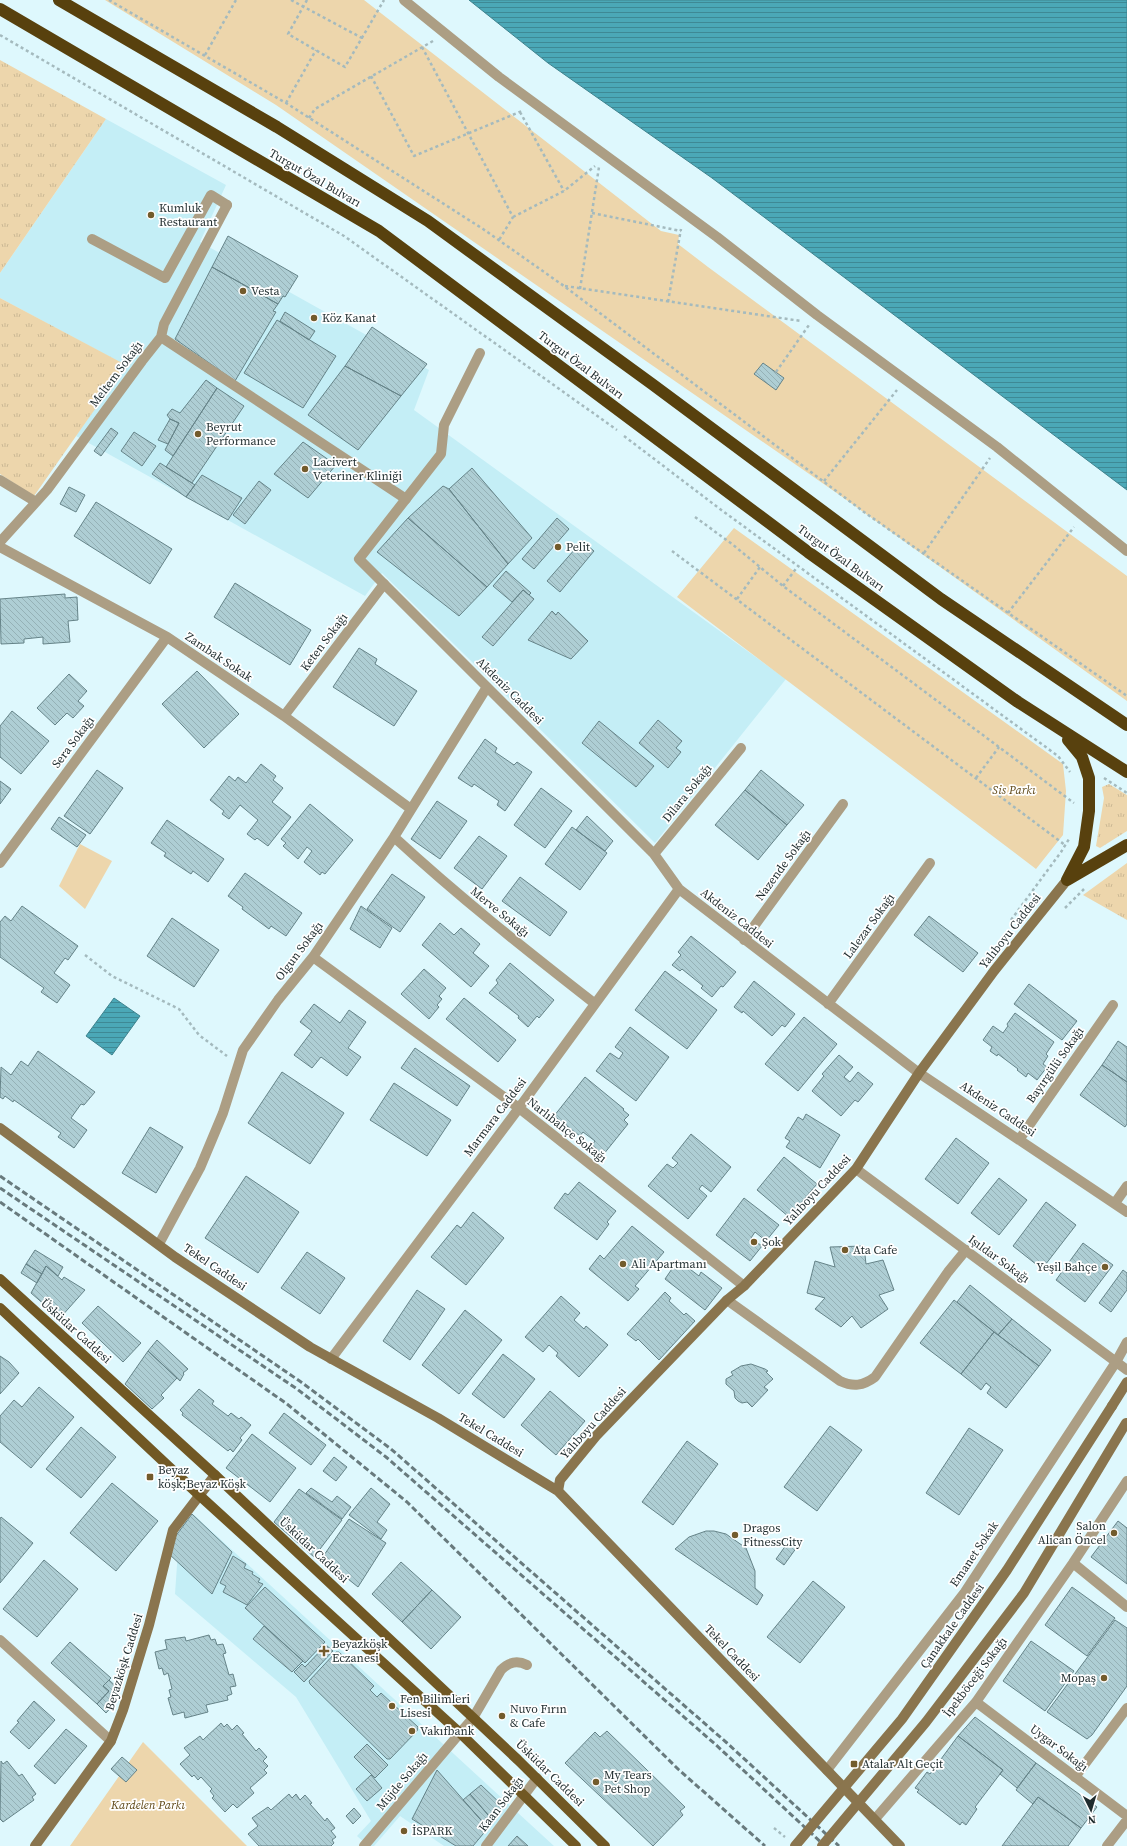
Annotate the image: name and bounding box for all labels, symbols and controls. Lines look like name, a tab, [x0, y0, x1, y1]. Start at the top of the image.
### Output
street label: Turgut Özal Bulvarı	[266, 145, 364, 211]
place label: Kumluk Restaurant	[159, 200, 217, 230]
marker: Kumluk Restaurant	[146, 210, 156, 220]
place label: Vesta	[251, 283, 280, 299]
marker: Vesta	[238, 286, 248, 296]
place label: Köz Kanat	[322, 310, 376, 326]
marker: Köz Kanat	[309, 313, 319, 323]
street label: Turgut Özal Bulvarı	[535, 327, 628, 403]
street label: Meltem Sokağı	[86, 337, 146, 410]
place label: Beyrut Performance	[206, 419, 276, 449]
marker: Beyrut Performance	[193, 429, 203, 439]
place label: Lacivert Veteriner Kliniği	[313, 454, 403, 484]
marker: Lacivert Veteriner Kliniği	[300, 464, 310, 474]
street label: Turgut Özal Bulvarı	[794, 521, 888, 595]
place label: Pelit	[566, 539, 590, 555]
marker: Pelit	[553, 542, 563, 552]
street label: Keten Sokağı	[297, 609, 351, 674]
street label: Zambak Sokak	[182, 629, 256, 686]
street label: Akdeniz Caddesi	[473, 654, 547, 728]
street label: Sera Sokağı	[48, 712, 98, 771]
street label: Dilara Sokağı	[659, 760, 716, 825]
park label: Sis Parkı	[992, 782, 1036, 798]
street label: Nazende Sokağı	[752, 826, 815, 904]
street label: Merve Sokağı	[467, 883, 533, 941]
street label: Akdeniz Caddesi	[697, 884, 777, 952]
street label: Lalezar Sokağı	[840, 890, 898, 962]
street label: Yalıboyu Caddesi	[976, 890, 1045, 972]
street label: Olgun Sokağı	[271, 918, 327, 984]
street label: Bayırgülü Sokağı	[1023, 1023, 1087, 1106]
street label: Marmara Caddesi	[460, 1074, 530, 1160]
street label: Akdeniz Caddesi	[957, 1078, 1040, 1141]
street label: Narlıbahçe Sokağı	[524, 1094, 610, 1166]
street label: Yalıboyu Caddesi	[780, 1151, 854, 1229]
street label: Işıldar Sokağı	[965, 1231, 1033, 1287]
place label: Şok	[762, 1234, 782, 1250]
marker: Şok	[749, 1237, 759, 1247]
street label: Tekel Caddesi	[180, 1240, 250, 1294]
place label: Ata Cafe	[853, 1242, 897, 1258]
marker: Ata Cafe	[840, 1245, 850, 1255]
place label: Ali Apartmanı	[631, 1256, 707, 1272]
marker: Ali Apartmanı	[618, 1259, 628, 1269]
place label: Yeşil Bahçe	[1036, 1259, 1097, 1275]
marker: Yeşil Bahçe	[1100, 1262, 1110, 1272]
street label: Üsküdar Caddesi	[37, 1295, 115, 1367]
street label: Yalıboyu Caddesi	[556, 1383, 630, 1462]
street label: Tekel Caddesi	[455, 1409, 527, 1461]
place label: Beyaz köşk;Beyaz Köşk	[158, 1462, 246, 1492]
marker: Beyaz köşk;Beyaz Köşk	[145, 1472, 155, 1482]
street label: Üsküdar Caddesi	[276, 1514, 353, 1587]
street label: Emanet Sokak	[946, 1518, 1002, 1590]
place label: Salon Alican Öncel	[1038, 1518, 1106, 1548]
place label: Dragos FitnessCity	[743, 1520, 803, 1550]
marker: Salon Alican Öncel	[1109, 1528, 1119, 1538]
marker: Dragos FitnessCity	[730, 1530, 740, 1540]
street label: Çanakkale Caddesi	[917, 1580, 988, 1672]
street label: Beyazköşk Caddesi	[102, 1611, 146, 1712]
street label: Tekel Caddesi	[701, 1621, 764, 1685]
street label: İpekböceği Sokağı	[940, 1633, 1011, 1720]
place label: Beyazköşk Eczanesi	[332, 1636, 388, 1666]
marker: Beyazköşk Eczanesi	[319, 1646, 329, 1656]
place label: Mopaş	[1061, 1670, 1096, 1686]
marker: Mopaş	[1099, 1673, 1109, 1683]
place label: Fen Bilimleri Lisesi	[400, 1691, 471, 1721]
marker: Fen Bilimleri Lisesi	[387, 1701, 397, 1711]
place label: Nuvo Fırın & Cafe	[510, 1701, 567, 1731]
marker: Nuvo Fırın & Cafe	[497, 1711, 507, 1721]
street label: Uygar Sokağı	[1027, 1721, 1092, 1775]
place label: Vakıfbank	[420, 1723, 475, 1739]
marker: Vakıfbank	[407, 1726, 417, 1736]
street label: Üsküdar Caddesi	[512, 1736, 588, 1810]
street label: Müjde Sokağı	[373, 1748, 431, 1814]
place label: Atalar Alt Geçit	[862, 1756, 943, 1772]
marker: Atalar Alt Geçit	[849, 1759, 859, 1769]
place label: My Tears Pet Shop	[604, 1767, 652, 1797]
street label: Kaan Sokağı	[475, 1773, 527, 1835]
marker: My Tears Pet Shop	[591, 1777, 601, 1787]
north arrow	[1071, 1790, 1111, 1830]
park label: Kardelen Parkı	[110, 1797, 185, 1813]
text: N	[1087, 1812, 1096, 1827]
place label: İSPARK	[412, 1823, 452, 1839]
marker: İSPARK	[399, 1826, 409, 1836]

